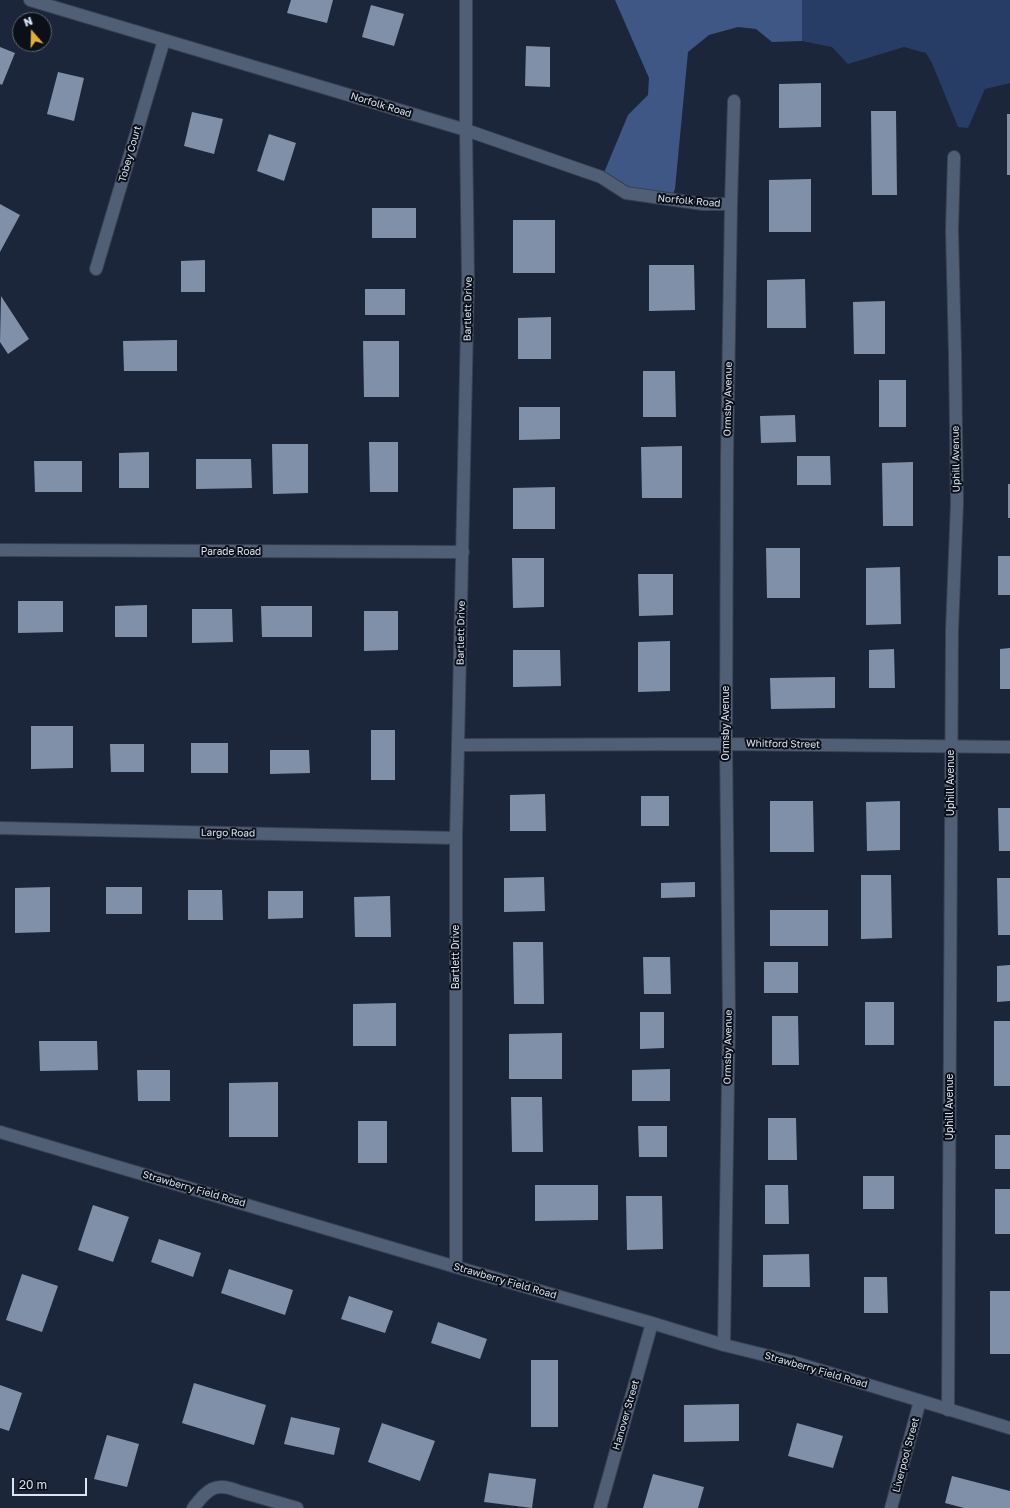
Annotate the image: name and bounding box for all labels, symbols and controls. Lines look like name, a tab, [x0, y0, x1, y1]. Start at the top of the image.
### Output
north arrow	[12, 12, 52, 52]
text: N	[22, 14, 34, 29]
street label: Norfolk Road	[349, 90, 413, 120]
street label: Tobey Court	[116, 124, 144, 184]
street label: Norfolk Road	[657, 192, 721, 210]
street label: Bartlett Drive	[461, 277, 475, 341]
street label: Ormsby Avenue	[721, 362, 735, 436]
street label: Uphill Avenue	[949, 426, 963, 492]
street label: Parade Road	[201, 546, 261, 558]
street label: Bartlett Drive	[454, 601, 468, 665]
street label: Ormsby Avenue	[720, 686, 732, 760]
street label: Whitford Street	[746, 737, 820, 751]
street label: Uphill Avenue	[945, 750, 957, 816]
street label: Largo Road	[201, 827, 255, 839]
street label: Bartlett Drive	[450, 925, 462, 989]
street label: Ormsby Avenue	[721, 1010, 735, 1084]
street label: Uphill Avenue	[944, 1074, 956, 1140]
street label: Strawberry Field Road	[141, 1169, 247, 1209]
street label: Strawberry Field Road	[452, 1261, 558, 1301]
street label: Strawberry Field Road	[763, 1350, 869, 1390]
street label: Hanover Street	[610, 1379, 642, 1451]
street label: Liverpool Street	[890, 1416, 922, 1494]
scale bar	[14, 1470, 89, 1496]
text: 20 m	[19, 1477, 47, 1492]

